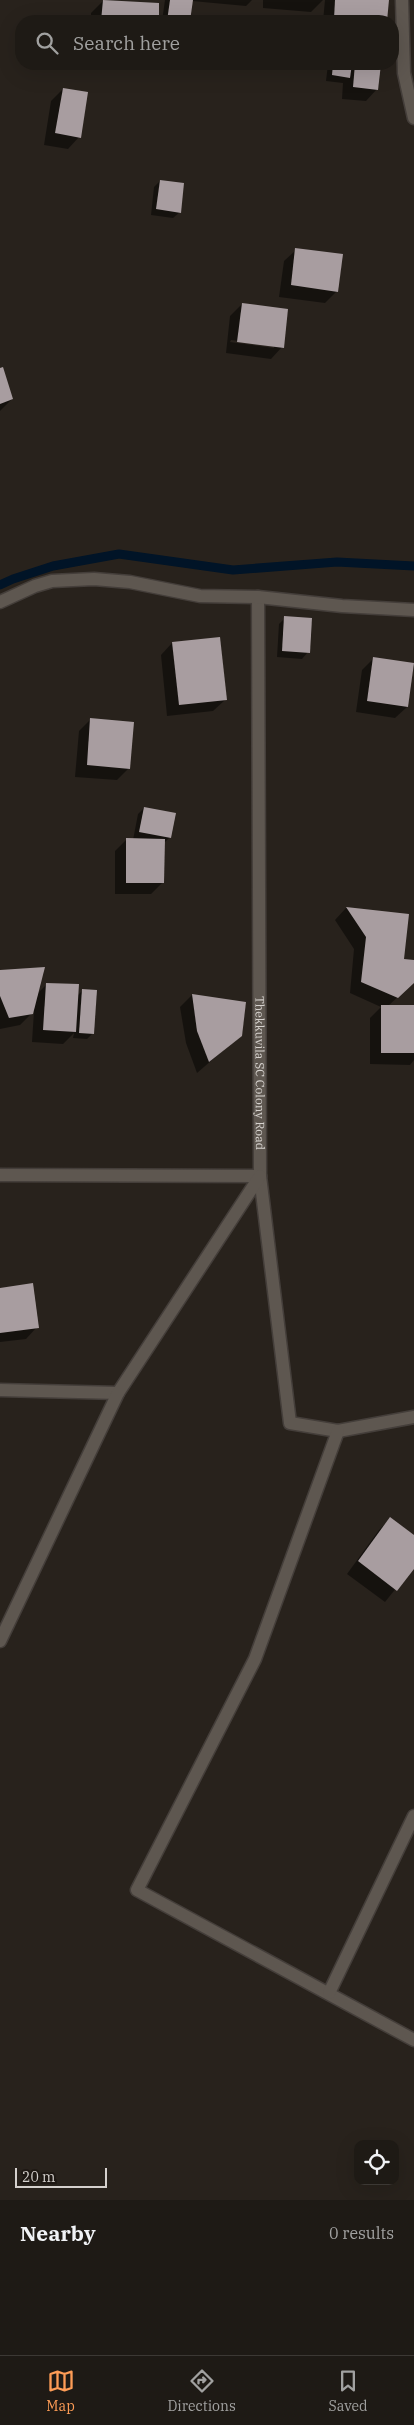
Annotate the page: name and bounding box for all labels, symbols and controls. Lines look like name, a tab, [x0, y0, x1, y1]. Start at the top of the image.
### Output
search box	[15, 15, 399, 70]
icon: search	[33, 29, 61, 57]
text: Search here	[73, 31, 180, 55]
street label: Thekkuvila SC Colony Road	[252, 996, 268, 1150]
map controls	[354, 2140, 399, 2185]
button: locate	[354, 2140, 399, 2185]
scale bar	[15, 2165, 108, 2188]
text: 20 m	[22, 2168, 55, 2186]
text: Nearby	[20, 2219, 96, 2247]
text: 0 results	[329, 2223, 394, 2243]
tab: Map	[46, 2367, 75, 2415]
tab: Directions	[167, 2367, 236, 2415]
tab: Saved	[328, 2367, 368, 2415]

